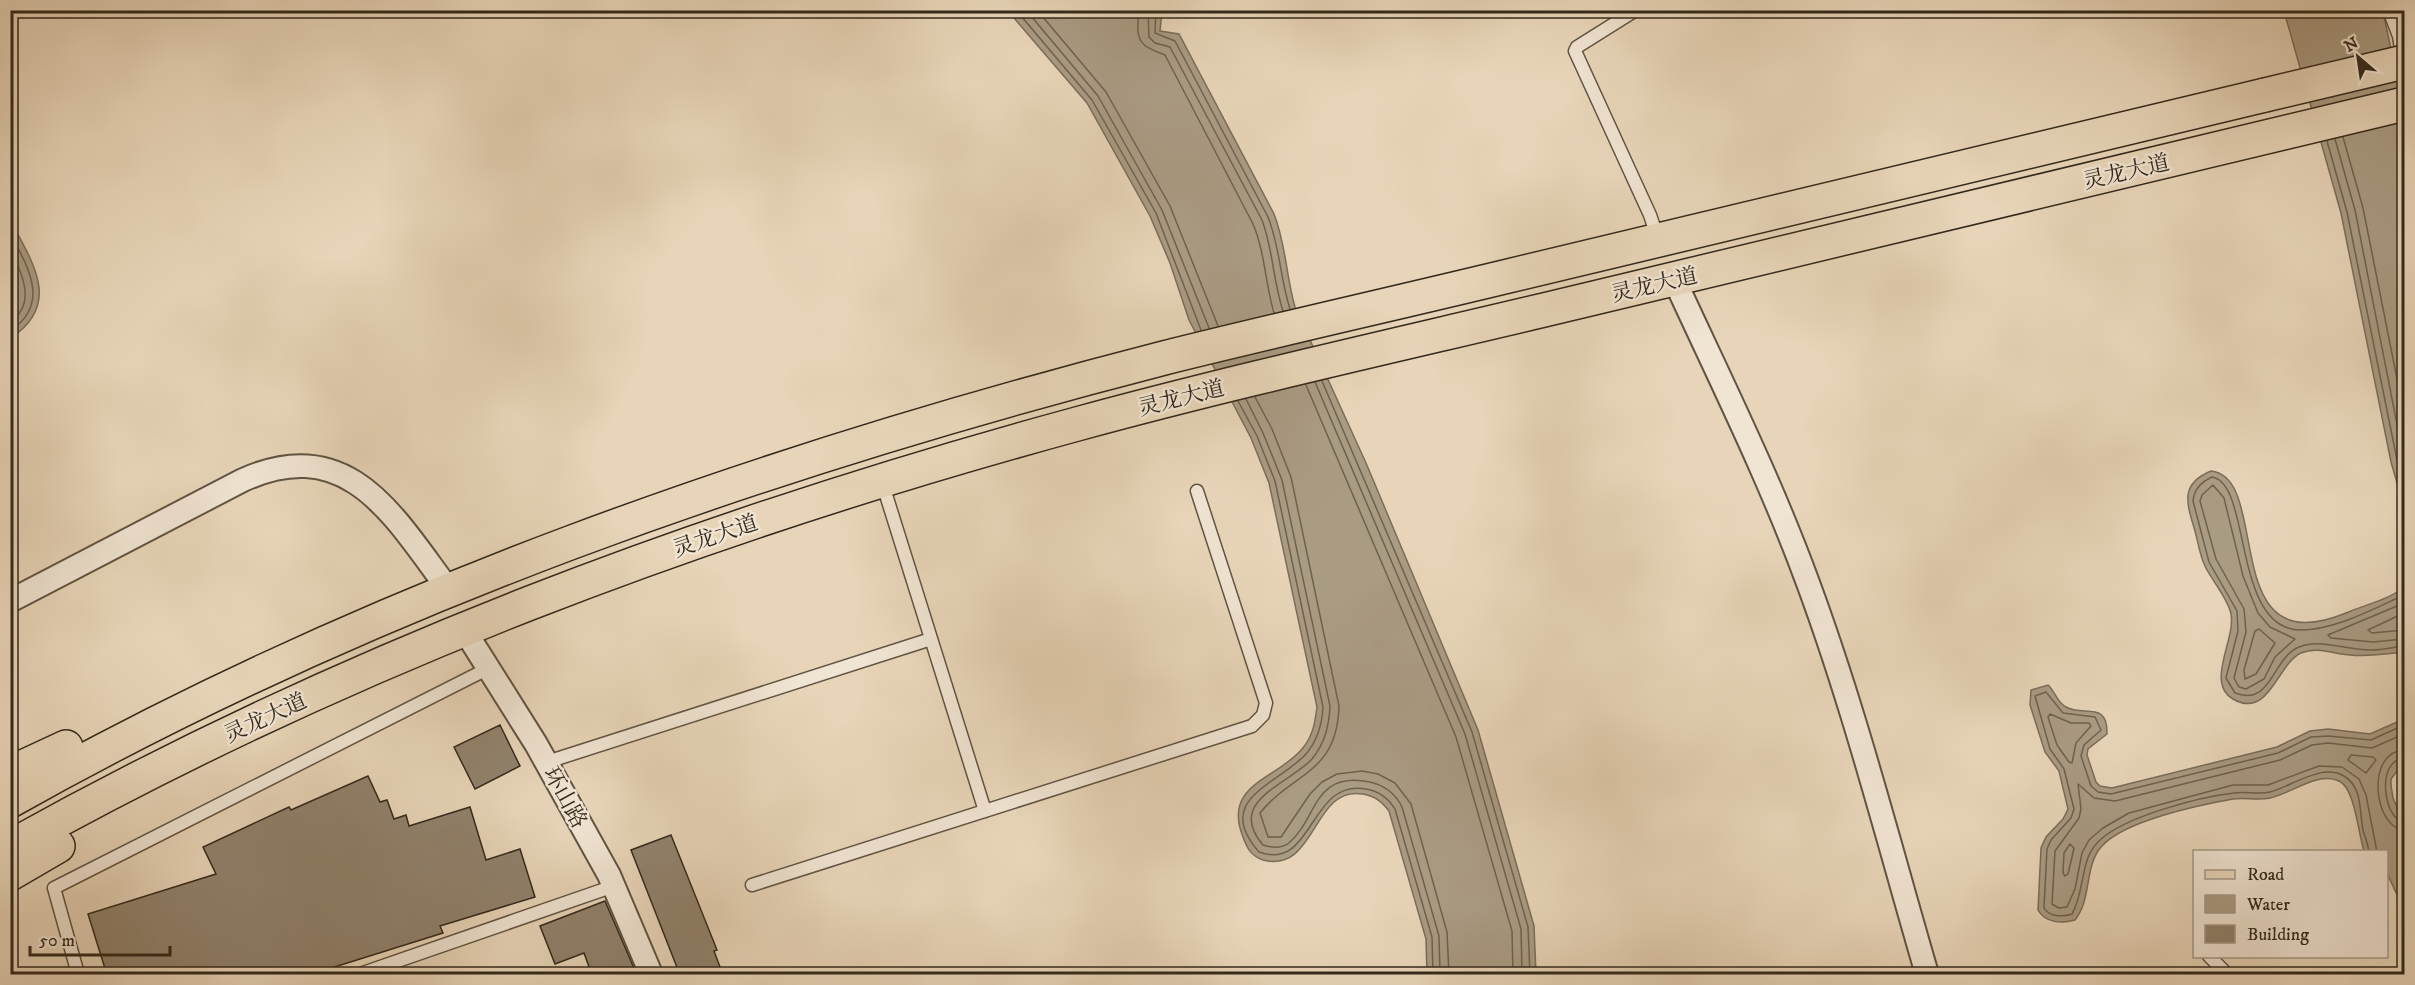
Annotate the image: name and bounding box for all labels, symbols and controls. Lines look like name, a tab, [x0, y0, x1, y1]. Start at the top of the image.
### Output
north arrow	[2328, 27, 2388, 87]
text: N	[2341, 33, 2362, 57]
street label: 灵龙大道	[2080, 149, 2172, 196]
street label: 灵龙大道	[1608, 262, 1700, 309]
street label: 灵龙大道	[1135, 375, 1227, 422]
street label: 灵龙大道	[669, 509, 761, 564]
street label: 灵龙大道	[220, 688, 311, 749]
street label: 环山路	[537, 762, 592, 833]
legend	[2193, 850, 2388, 958]
text: Road	[2247, 864, 2284, 886]
text: Water	[2246, 894, 2290, 916]
scale bar	[30, 919, 170, 957]
text: Building	[2247, 924, 2309, 946]
text: 50 m	[39, 930, 75, 952]

